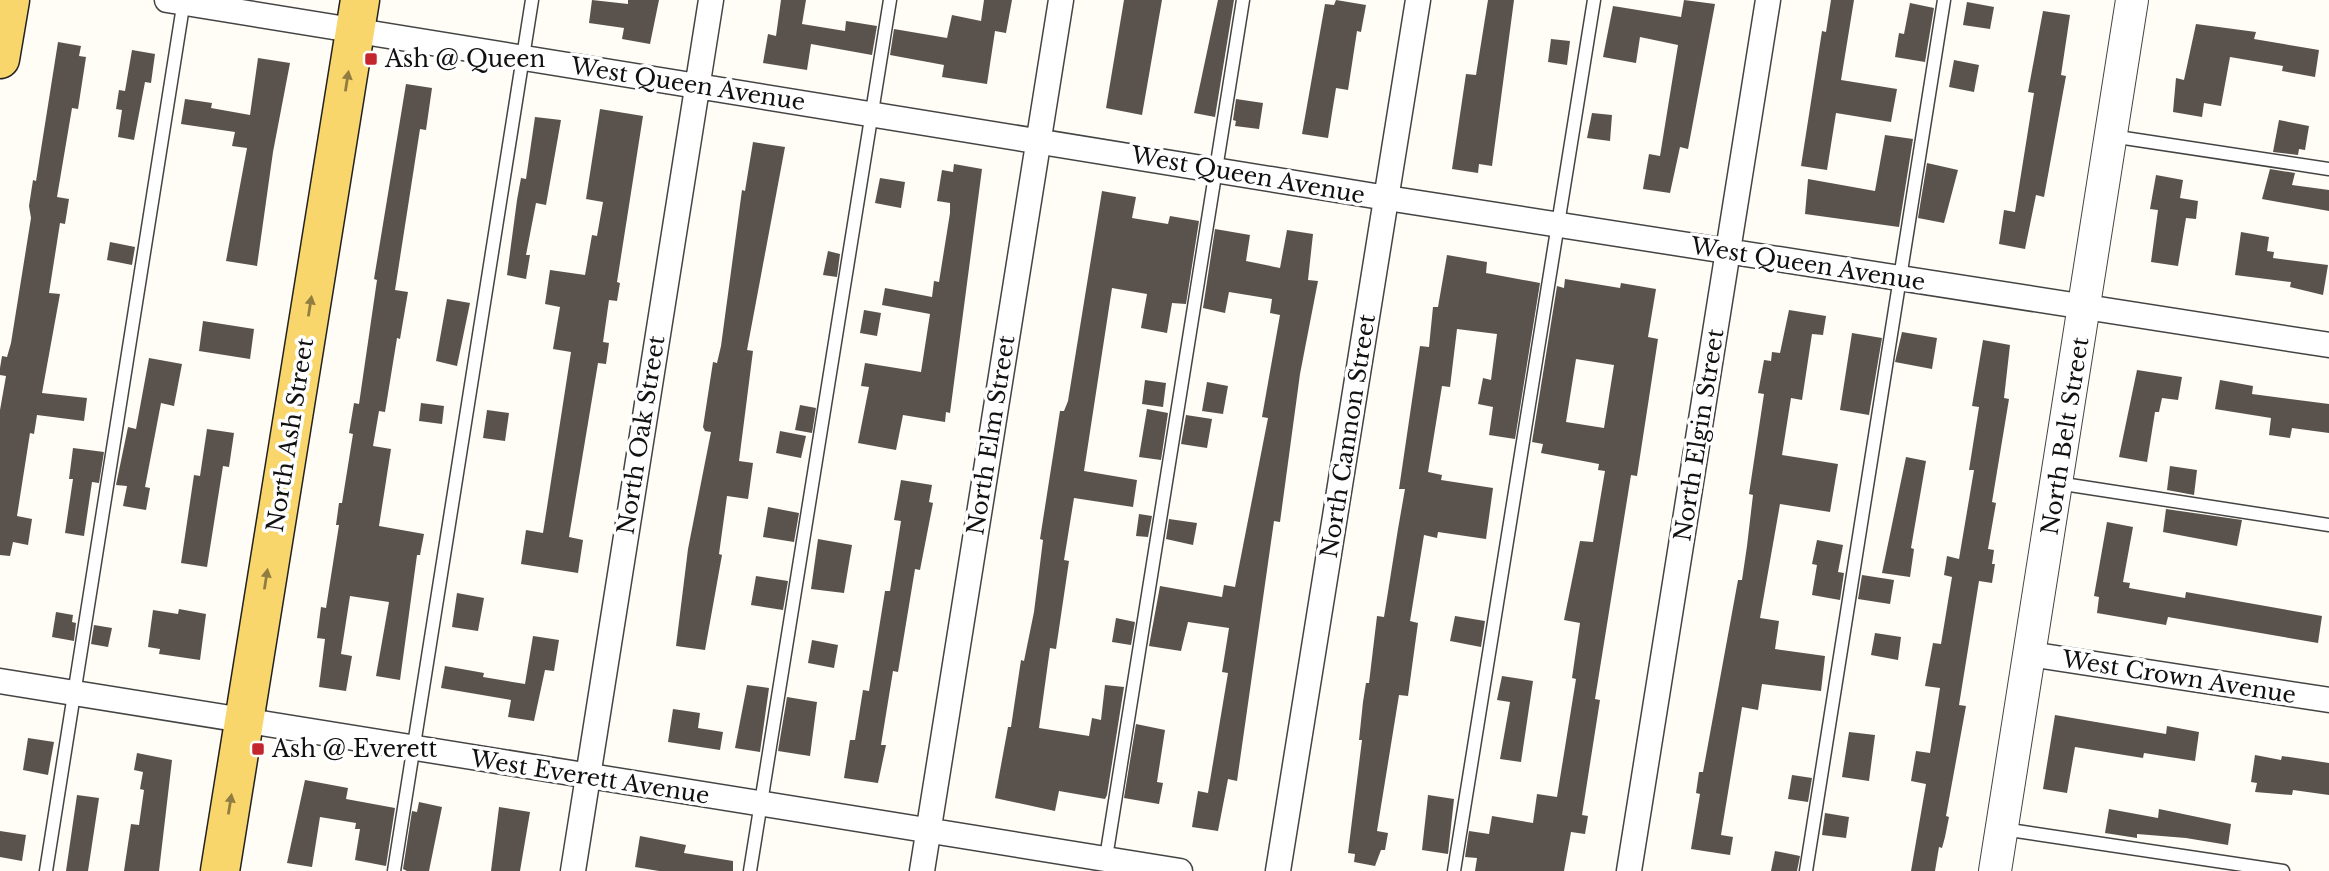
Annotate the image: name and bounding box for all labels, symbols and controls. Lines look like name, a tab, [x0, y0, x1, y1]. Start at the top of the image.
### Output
place label: Ash @ Queen	[384, 45, 545, 73]
marker: Ash @ Queen	[363, 51, 379, 67]
street label: West Queen Avenue	[568, 51, 807, 116]
one-way arrow	[342, 70, 353, 92]
street label: West Queen Avenue	[1128, 140, 1367, 209]
street label: West Queen Avenue	[1688, 231, 1927, 296]
one-way arrow	[305, 295, 316, 317]
street label: North Cannon Street	[1315, 312, 1381, 560]
street label: North Elgin Street	[1668, 327, 1730, 543]
street label: North Oak Street	[611, 333, 671, 537]
street label: North Elm Street	[961, 333, 1021, 537]
street label: North Belt Street	[2036, 335, 2095, 537]
street label: North Ash Street	[261, 336, 319, 534]
one-way arrow	[261, 568, 272, 590]
street label: West Crown Avenue	[2059, 645, 2298, 709]
place label: Ash @ Everett	[271, 735, 437, 763]
marker: Ash @ Everett	[250, 741, 266, 757]
street label: West Everett Avenue	[467, 744, 712, 810]
one-way arrow	[225, 793, 236, 815]

